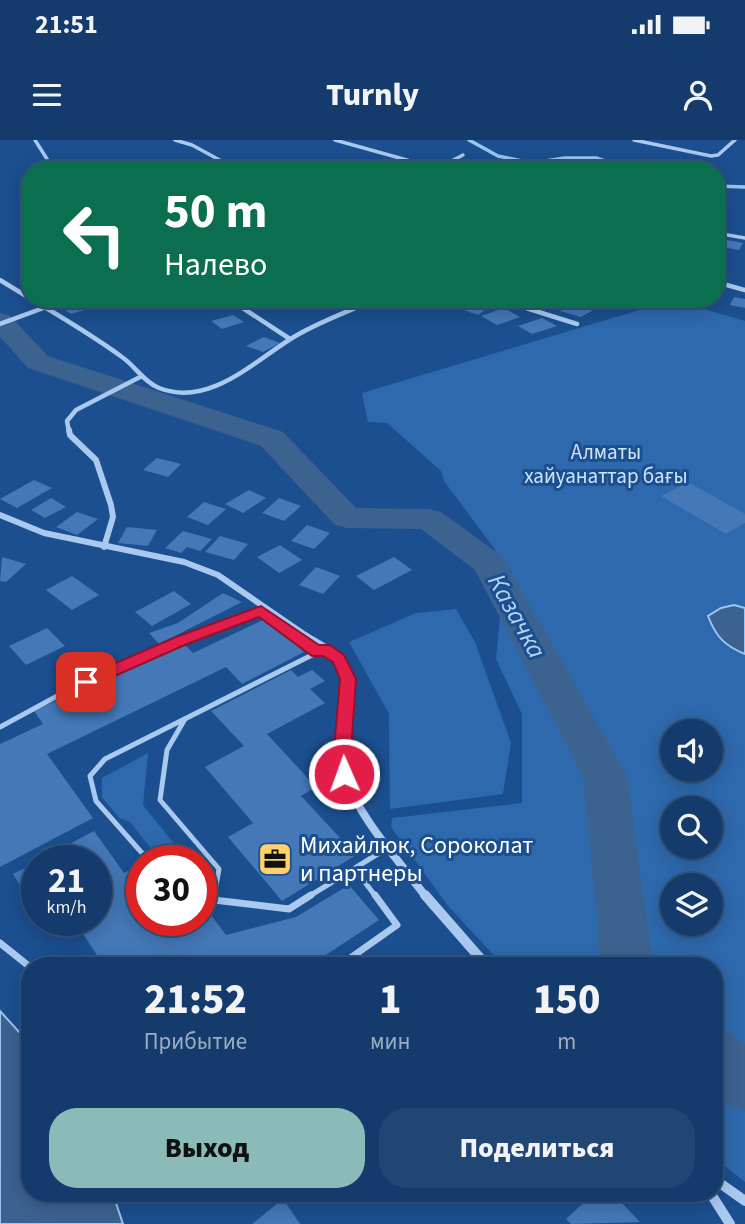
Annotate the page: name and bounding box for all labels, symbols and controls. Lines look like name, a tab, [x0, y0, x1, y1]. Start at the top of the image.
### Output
text: 21:51	[35, 6, 98, 43]
text: Turnly	[326, 72, 419, 118]
icon: menu	[28, 76, 66, 114]
icon: person	[679, 76, 717, 114]
text: 50 m	[164, 177, 268, 247]
icon: left	[49, 189, 140, 280]
text: Налево	[164, 242, 267, 288]
park label: Алматы хайуанаттар бағы	[524, 437, 688, 491]
water label: Казачка	[479, 567, 555, 665]
pin	[56, 652, 116, 712]
icon: arrive	[67, 663, 105, 701]
map controls	[660, 719, 723, 936]
button: sound	[660, 719, 723, 782]
position arrow	[307, 737, 381, 811]
button: search	[660, 796, 723, 859]
place label: Михайлюк, Сороколат и партнеры	[300, 828, 533, 891]
office icon: Михайлюк, Сороколат и партнеры	[256, 840, 294, 878]
speed limit sign: 30	[126, 845, 217, 936]
text: 21	[48, 856, 85, 906]
button: layers	[660, 873, 723, 936]
text: km/h	[47, 895, 86, 920]
text: 21:52	[144, 970, 247, 1030]
text: 1	[379, 970, 401, 1030]
text: 150	[533, 970, 600, 1030]
text: Прибытие	[144, 1025, 247, 1058]
text: мин	[370, 1025, 410, 1058]
text: m	[557, 1025, 576, 1058]
button: Выход	[49, 1108, 365, 1188]
button: Поделиться	[379, 1108, 695, 1188]

